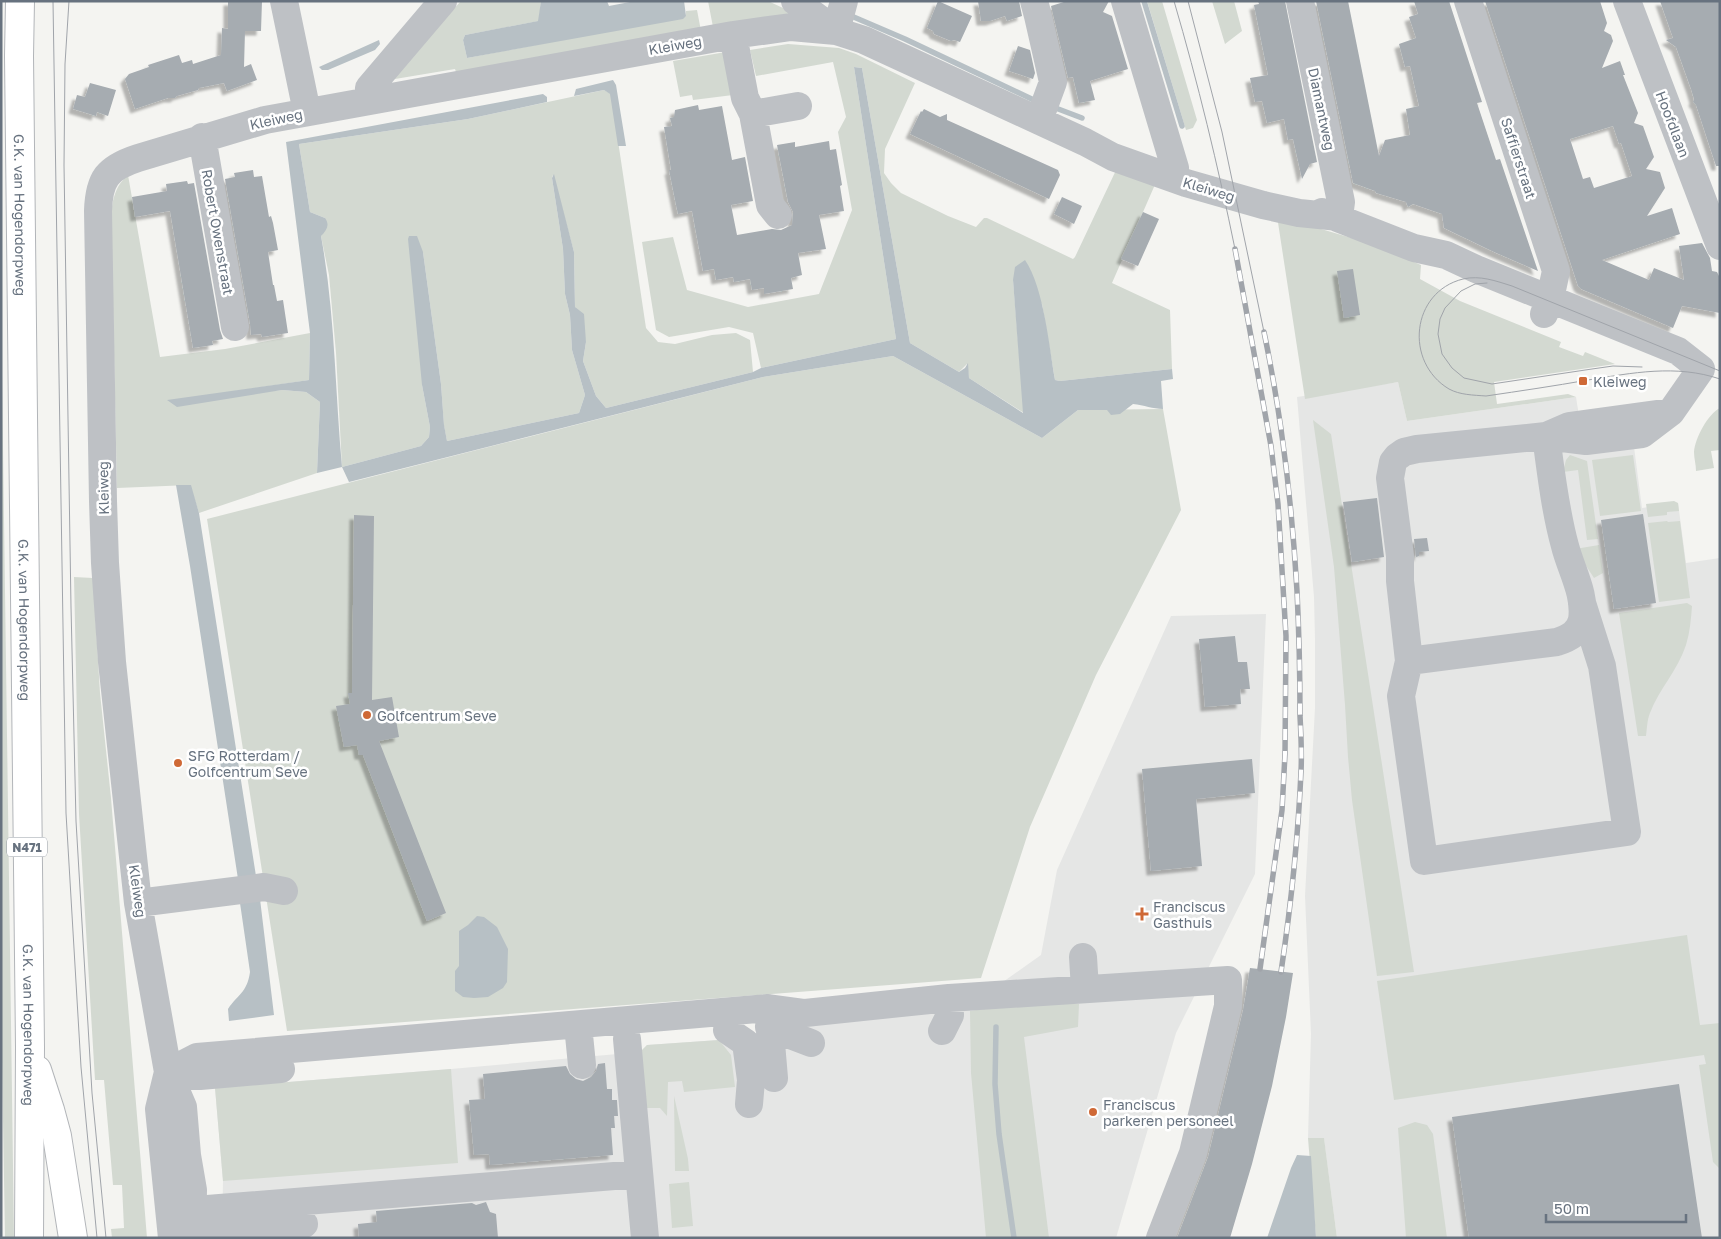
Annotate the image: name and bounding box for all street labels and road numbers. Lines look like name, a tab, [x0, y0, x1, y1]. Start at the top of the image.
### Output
street label: Kleiweg	[647, 32, 703, 58]
street label: Diamantweg	[1305, 66, 1339, 152]
street label: Hoofdlaan	[1653, 88, 1693, 160]
street label: Kleiweg	[248, 105, 304, 133]
street label: Saffierstraat	[1498, 115, 1540, 201]
street label: G.K. van Hogendorpweg	[11, 134, 30, 296]
street label: Robert Owenstraat	[199, 168, 237, 296]
street label: Kleiweg	[1181, 173, 1237, 205]
street label: Kleiweg	[94, 461, 112, 515]
street label: G.K. van Hogendorpweg	[16, 539, 35, 701]
road number: N471	[7, 838, 47, 856]
street label: Kleiweg	[126, 863, 150, 919]
street label: G.K. van Hogendorpweg	[20, 944, 38, 1106]

